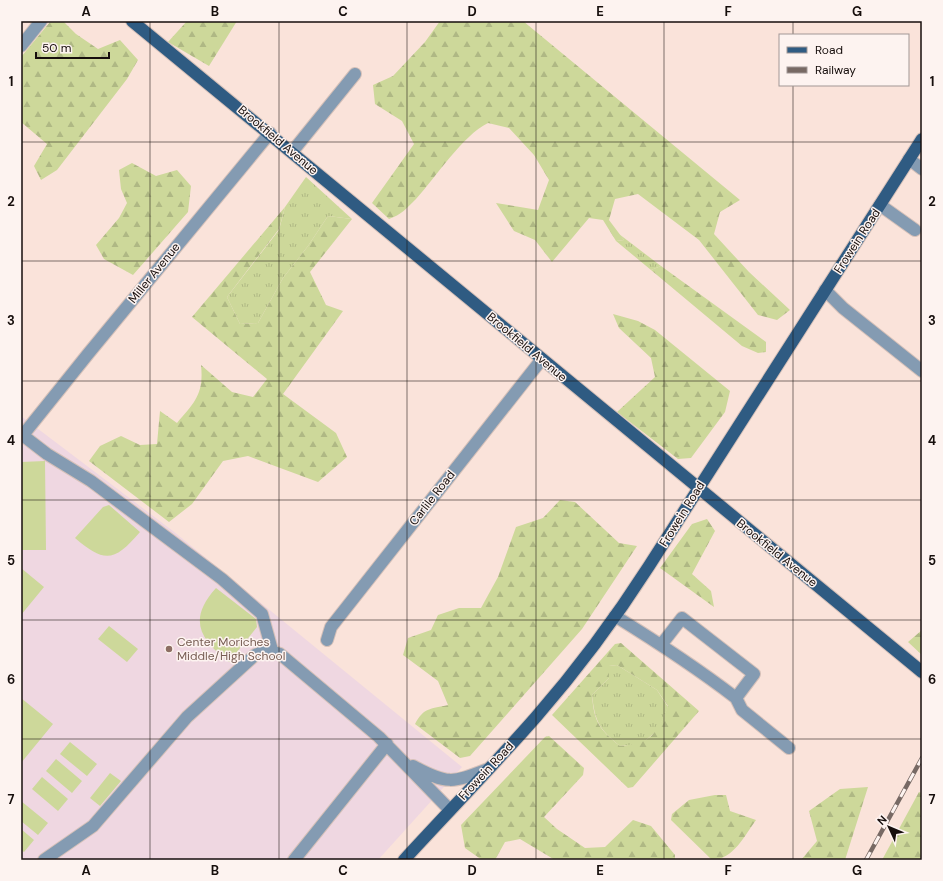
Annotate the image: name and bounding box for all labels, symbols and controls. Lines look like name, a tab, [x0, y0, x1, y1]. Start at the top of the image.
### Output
text: A	[81, 3, 91, 20]
text: B	[211, 3, 219, 20]
text: C	[338, 3, 348, 20]
text: D	[467, 3, 477, 20]
text: E	[596, 3, 604, 20]
text: F	[724, 3, 732, 20]
text: G	[852, 3, 862, 20]
scale bar	[36, 34, 109, 60]
legend	[779, 34, 909, 86]
text: 50 m	[42, 40, 71, 56]
text: Road	[815, 42, 843, 58]
text: Railway	[815, 62, 856, 78]
text: 1	[9, 73, 13, 90]
text: 1	[930, 73, 934, 90]
street label: Brookfield Avenue	[235, 102, 321, 178]
text: 2	[7, 193, 15, 210]
text: 2	[928, 193, 936, 210]
street label: Frowein Road	[830, 206, 884, 276]
street label: Miller Avenue	[125, 239, 183, 307]
street label: Brookfield Avenue	[484, 309, 570, 385]
text: 3	[7, 312, 15, 329]
text: 3	[928, 312, 936, 329]
text: 4	[7, 432, 15, 449]
text: 4	[928, 432, 936, 449]
street label: Carlile Road	[405, 467, 459, 529]
street label: Frowein Road	[656, 478, 708, 550]
street label: Brookfield Avenue	[733, 515, 821, 591]
text: 5	[7, 552, 15, 569]
text: 5	[928, 552, 936, 569]
place label: Center Moriches Middle/High School	[177, 634, 285, 664]
marker: Center Moriches Middle/High School	[164, 644, 174, 654]
text: 6	[7, 671, 15, 688]
text: 6	[928, 671, 936, 688]
street label: Frowein Road	[455, 738, 517, 804]
text: 7	[8, 791, 15, 808]
text: 7	[929, 791, 936, 808]
north arrow	[869, 807, 909, 847]
text: N	[874, 812, 890, 828]
text: A	[81, 862, 91, 879]
text: B	[211, 862, 219, 879]
text: C	[338, 862, 348, 879]
text: D	[467, 862, 477, 879]
text: E	[596, 862, 604, 879]
text: F	[724, 862, 732, 879]
text: G	[852, 862, 862, 879]

